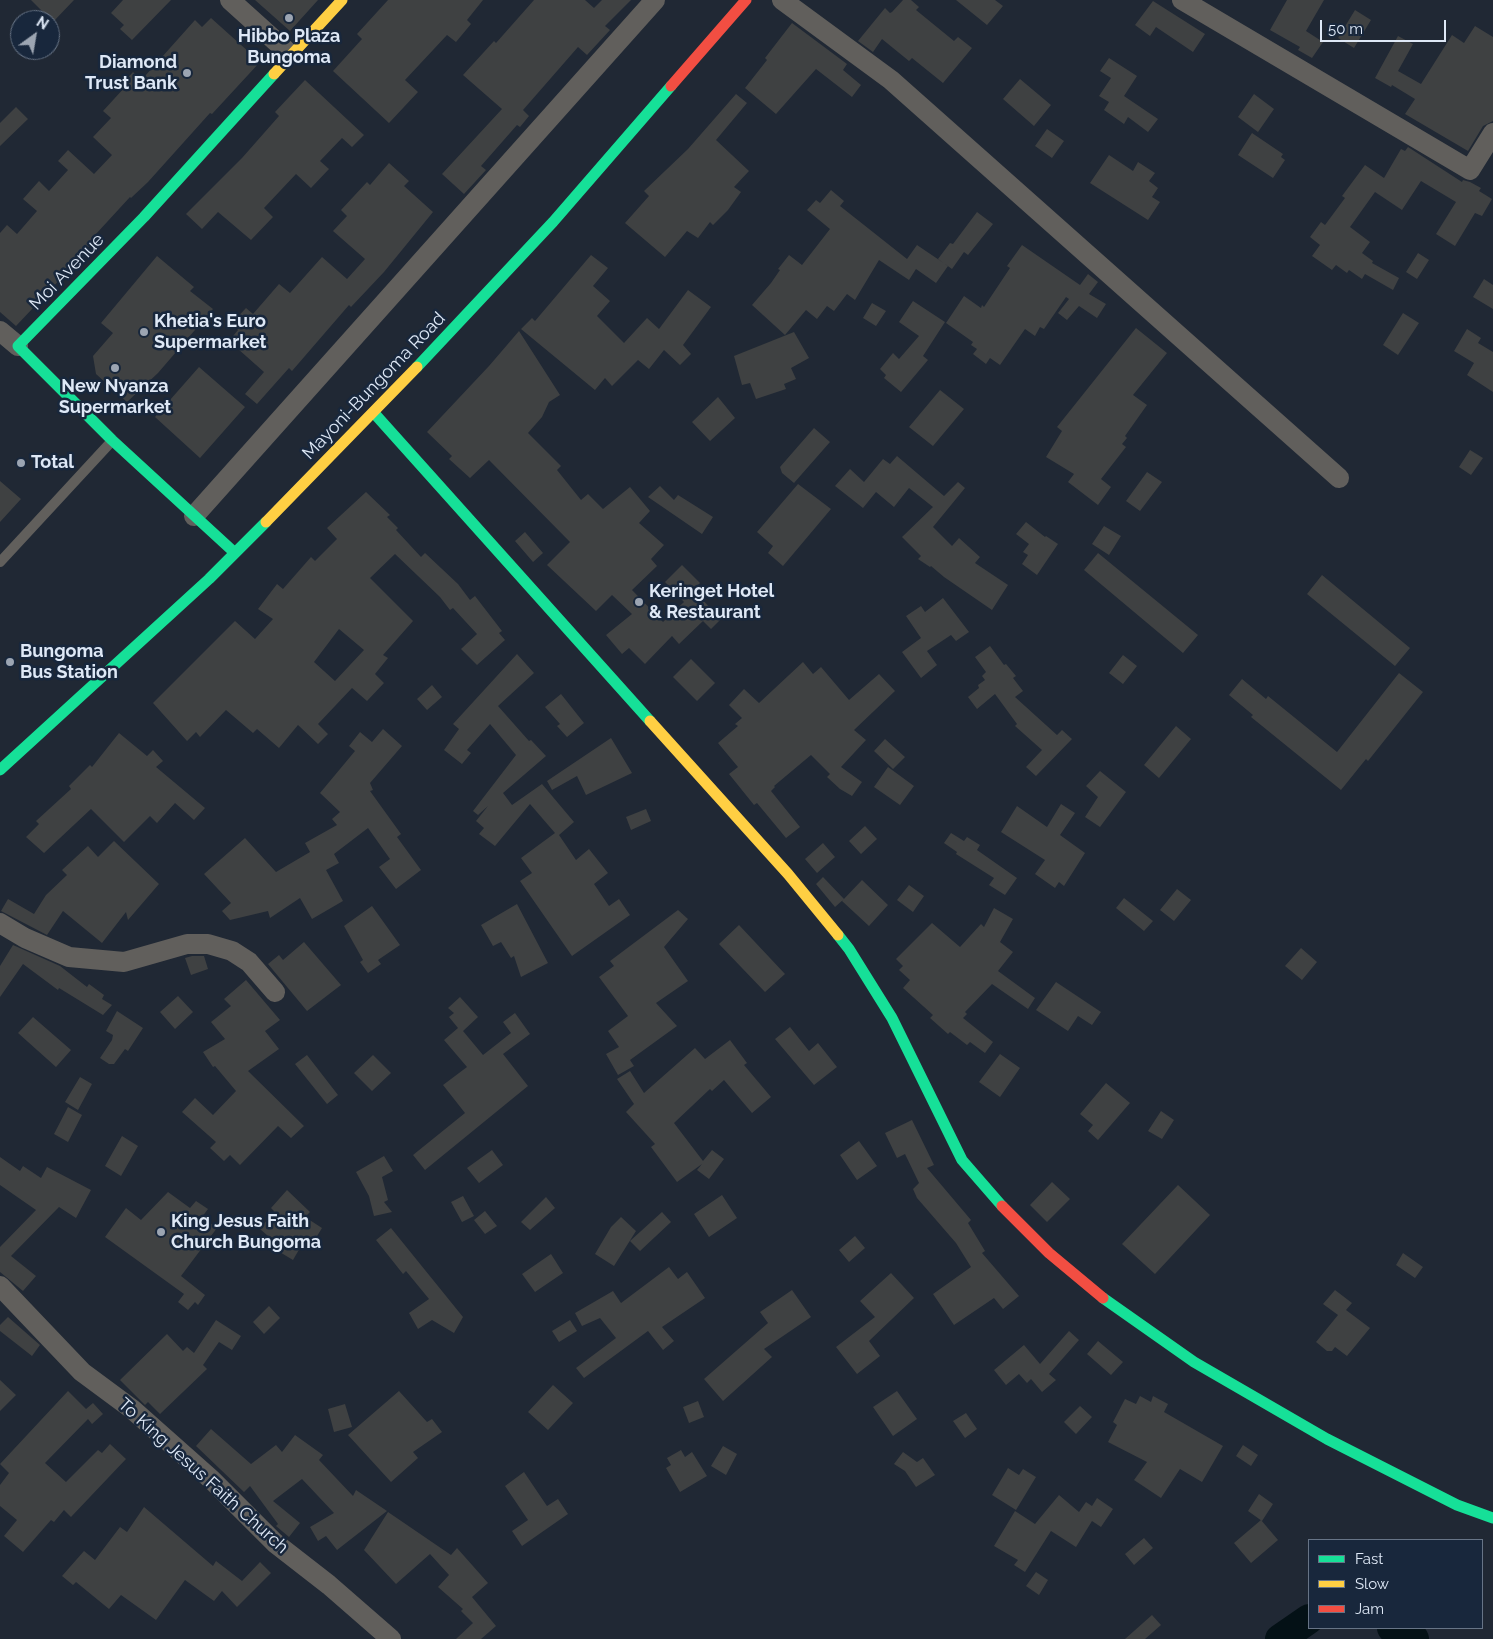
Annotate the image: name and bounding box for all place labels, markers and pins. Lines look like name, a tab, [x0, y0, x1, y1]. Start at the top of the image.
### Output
marker: Hibbo Plaza Bungoma	[283, 12, 295, 24]
place label: Hibbo Plaza Bungoma	[238, 26, 340, 68]
place label: Diamond Trust Bank	[85, 52, 177, 94]
marker: Diamond Trust Bank	[181, 67, 193, 79]
place label: Khetia's Euro Supermarket	[154, 311, 266, 354]
marker: Khetia's Euro Supermarket	[138, 326, 150, 338]
marker: New Nyanza Supermarket	[109, 362, 121, 374]
place label: New Nyanza Supermarket	[59, 376, 171, 418]
place label: Total	[31, 452, 74, 474]
marker: Total	[15, 457, 27, 469]
place label: Keringet Hotel & Restaurant	[649, 581, 774, 624]
marker: Keringet Hotel & Restaurant	[633, 596, 645, 608]
place label: Bungoma Bus Station	[20, 641, 118, 684]
marker: Bungoma Bus Station	[4, 656, 16, 668]
place label: King Jesus Faith Church Bungoma	[171, 1211, 321, 1254]
marker: King Jesus Faith Church Bungoma	[155, 1226, 167, 1238]

